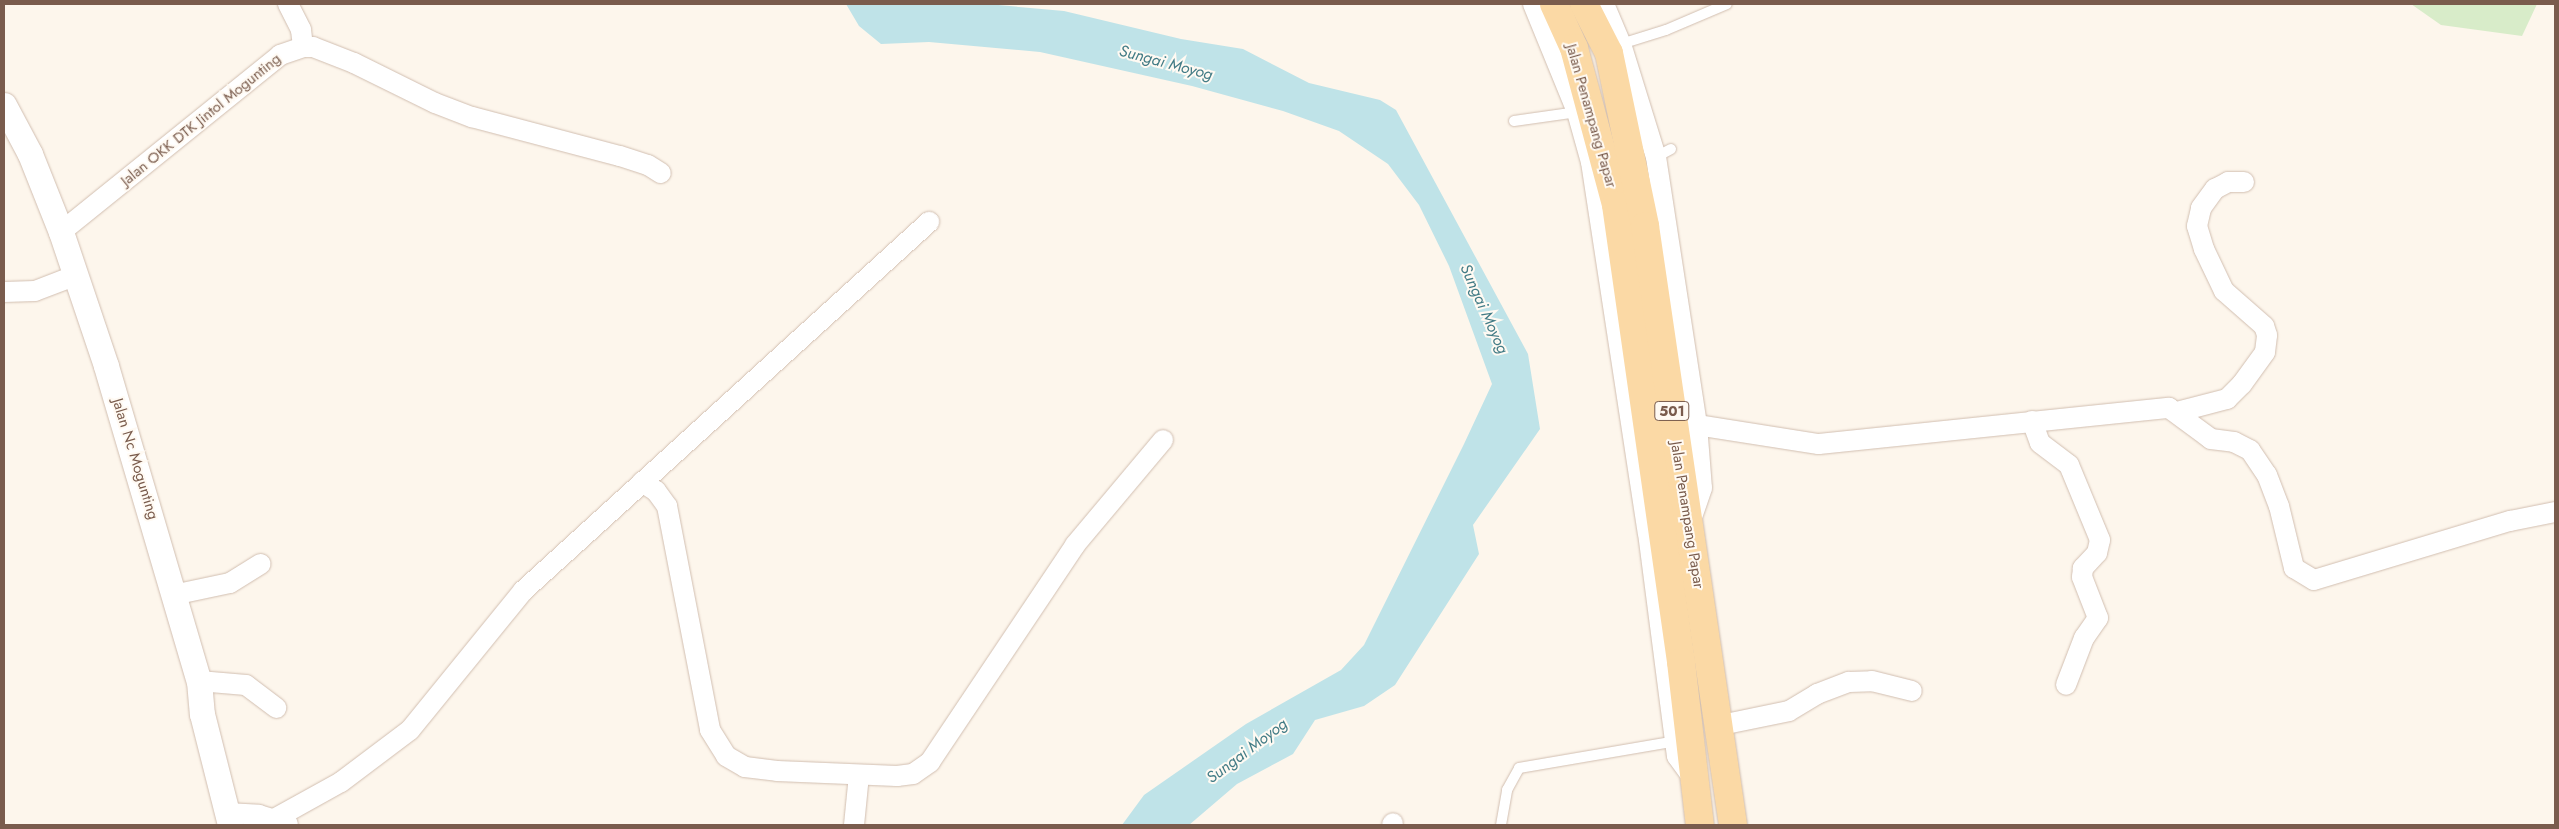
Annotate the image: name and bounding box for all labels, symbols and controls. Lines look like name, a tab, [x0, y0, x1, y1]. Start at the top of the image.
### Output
water label: Sungai Moyog	[1117, 41, 1215, 85]
street label: Jalan Penampang Papar	[1562, 42, 1620, 190]
street label: Jalan OKK DTK Jintol Mogunting	[117, 50, 285, 190]
water label: Sungai Moyog	[1456, 261, 1512, 357]
street label: Jalan Nc Mogunting	[108, 396, 162, 522]
road number: 501	[1653, 400, 1691, 422]
street label: Jalan Penampang Papar	[1666, 440, 1708, 590]
water label: Sungai Moyog	[1203, 714, 1291, 788]

